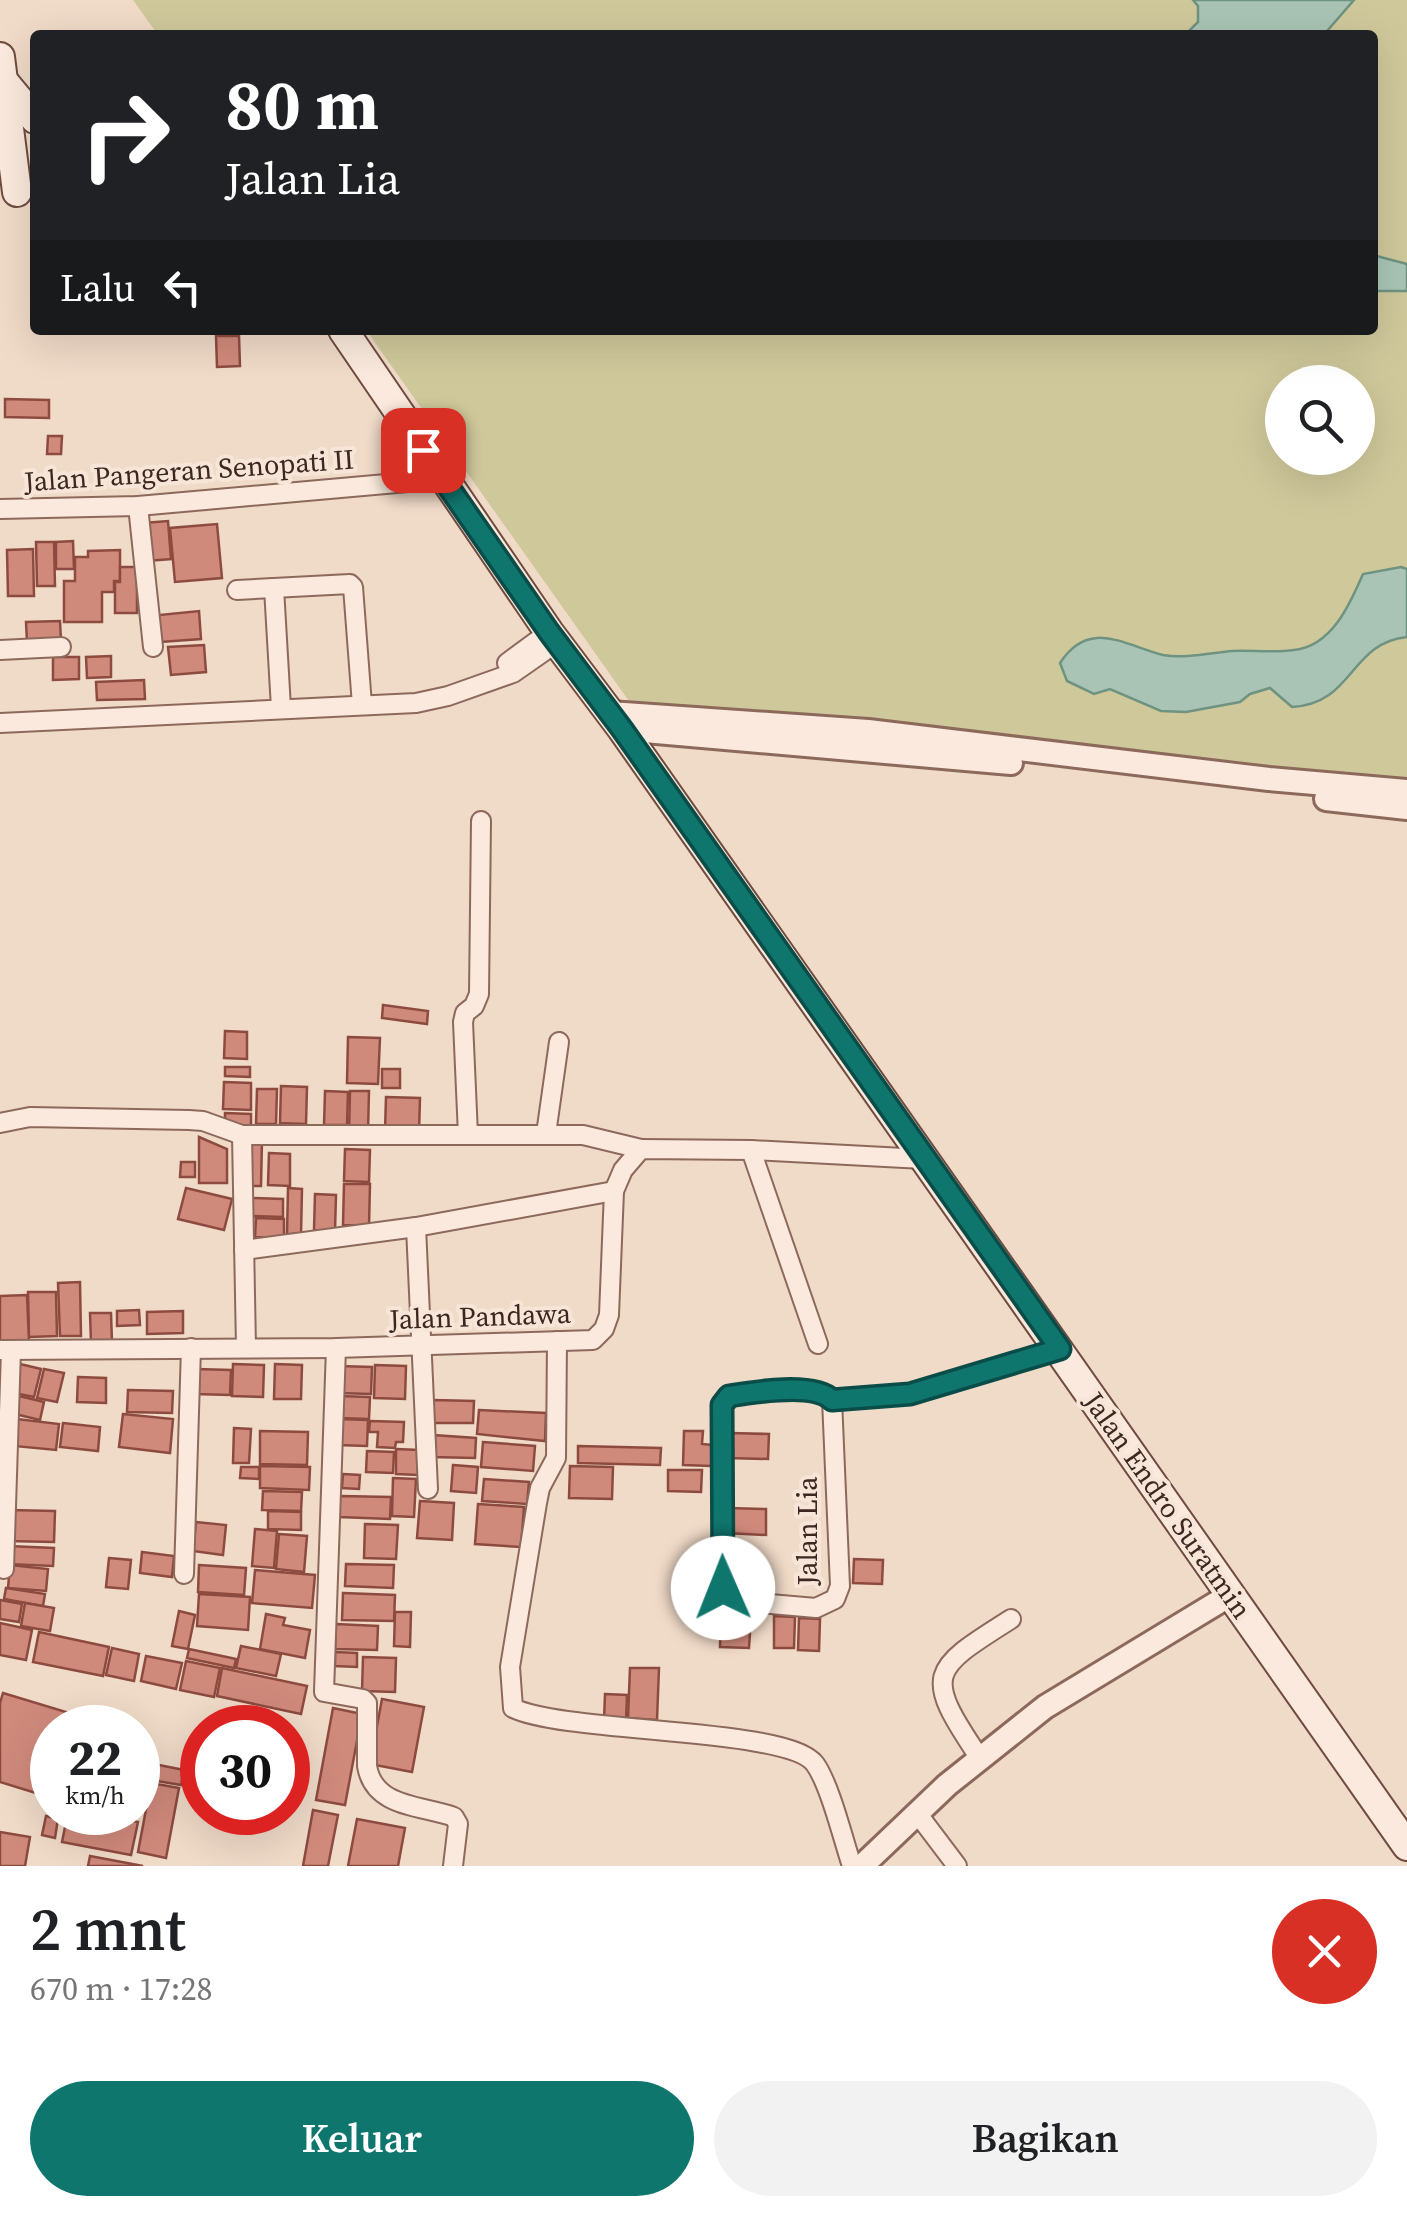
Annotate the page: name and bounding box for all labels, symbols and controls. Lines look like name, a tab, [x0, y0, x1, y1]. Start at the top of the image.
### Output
text: 80 m	[225, 56, 379, 152]
icon: right	[60, 70, 190, 200]
text: Jalan Lia	[225, 147, 400, 209]
icon: left	[155, 260, 210, 315]
text: Lalu	[60, 262, 135, 314]
map controls	[1265, 365, 1375, 475]
button: search	[1265, 365, 1375, 475]
pin	[381, 408, 466, 493]
icon: arrive	[396, 423, 451, 478]
street label: Jalan Pangeran Senopati II	[22, 440, 355, 501]
street label: Jalan Pandawa	[388, 1294, 572, 1338]
street label: Jalan Endro Suratmin	[1075, 1383, 1261, 1626]
street label: Jalan Lia	[788, 1476, 826, 1586]
position arrow	[671, 1536, 775, 1640]
speed limit sign: 30	[180, 1705, 310, 1835]
text: 22	[68, 1723, 122, 1792]
text: km/h	[65, 1778, 125, 1812]
text: 2 mnt	[30, 1888, 186, 1970]
button: close	[1272, 1899, 1377, 2004]
text: 670 m · 17:28	[30, 1967, 212, 2011]
button: Keluar	[30, 2081, 694, 2196]
button: Bagikan	[714, 2081, 1377, 2196]

